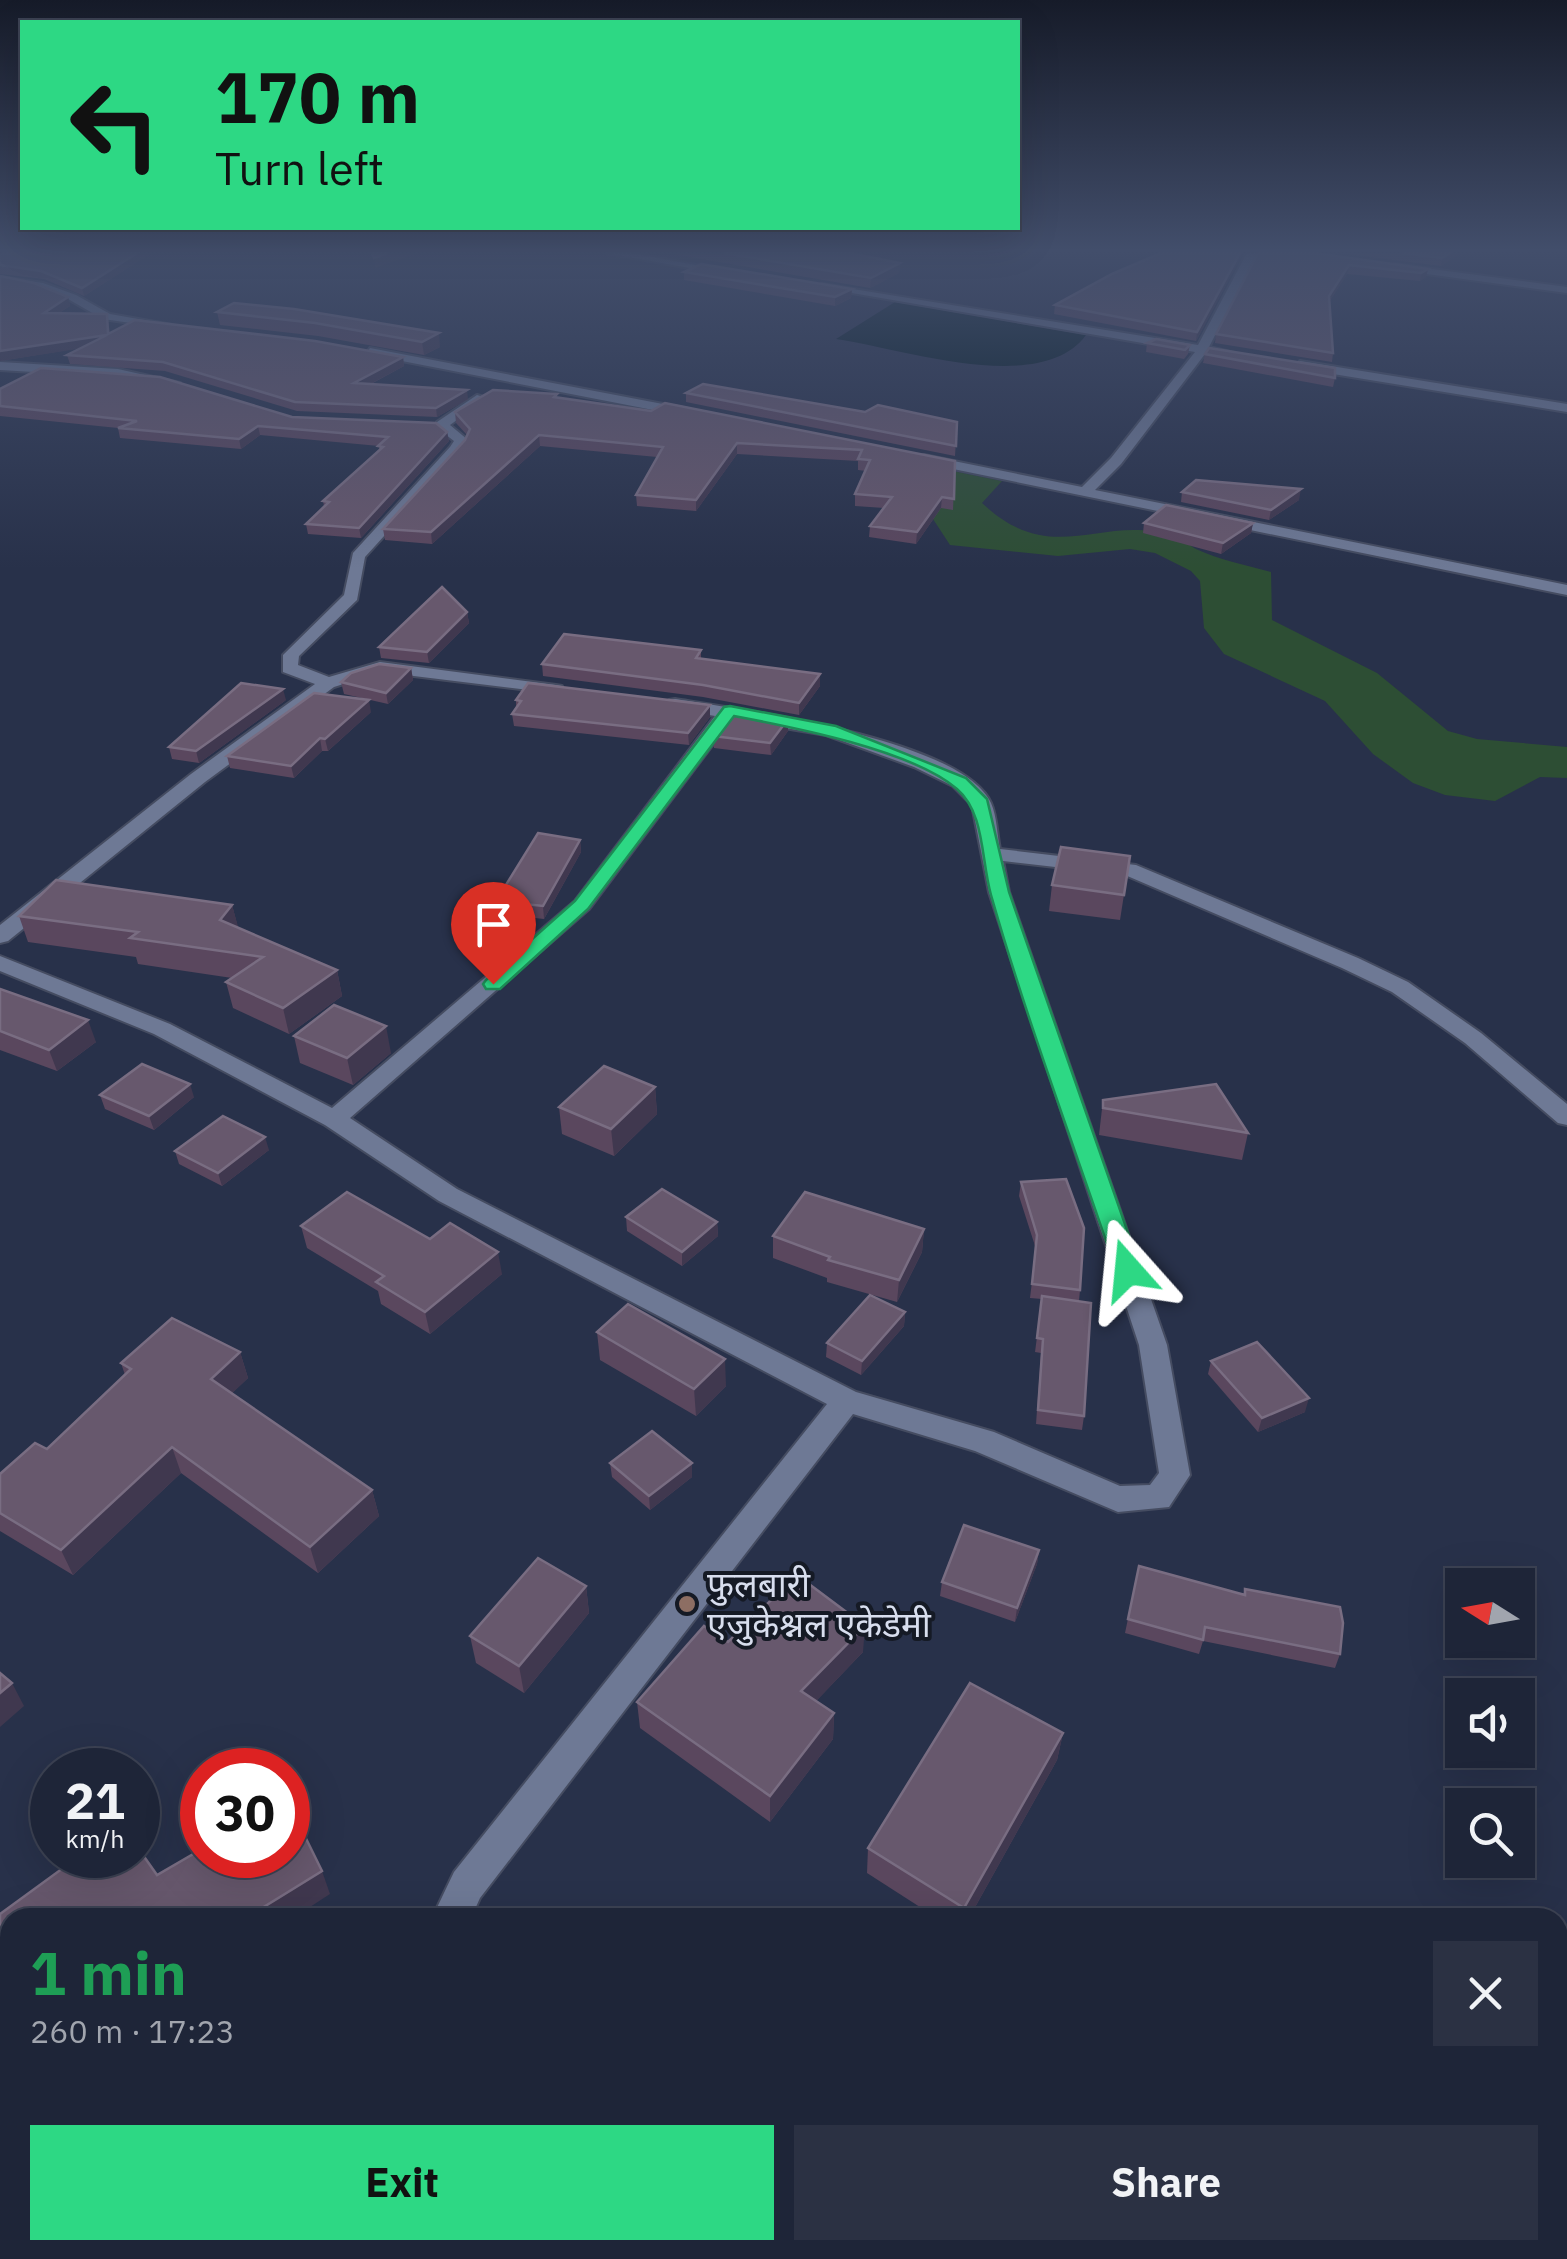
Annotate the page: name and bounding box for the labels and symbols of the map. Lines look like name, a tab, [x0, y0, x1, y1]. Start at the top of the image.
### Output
pin	[451, 882, 536, 985]
position arrow	[1076, 1218, 1180, 1322]
place label: फुलबारी एजुकेश्नल एकेडेमी	[707, 1561, 932, 1647]
north arrow	[1445, 1568, 1535, 1658]
marker: फुलबारी एजुकेश्नल एकेडेमी	[676, 1593, 698, 1615]
speed limit sign: 30	[180, 1748, 310, 1878]

